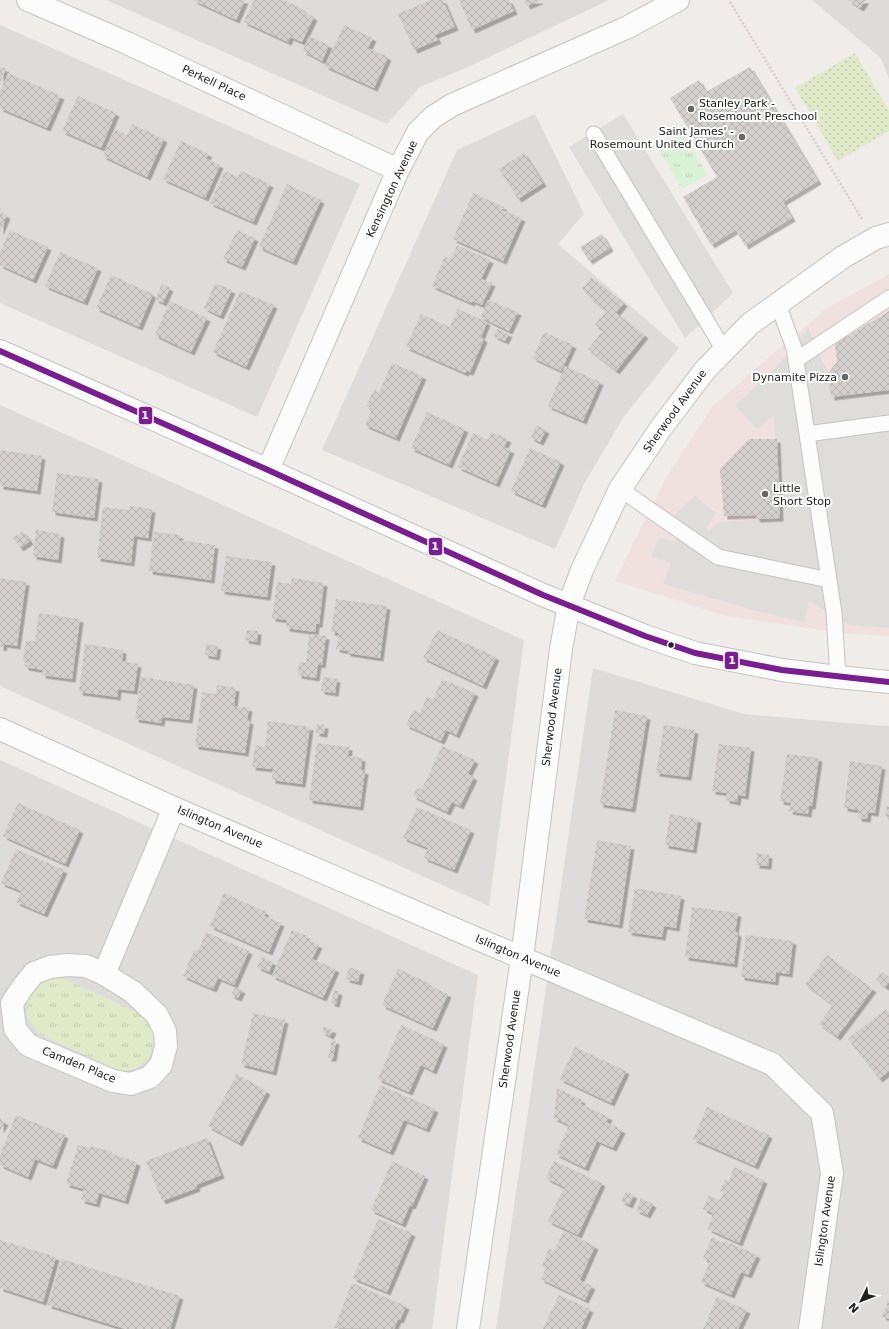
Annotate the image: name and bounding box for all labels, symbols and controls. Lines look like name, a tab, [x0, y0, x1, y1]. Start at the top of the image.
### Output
street label: Perkell Place	[180, 62, 248, 104]
place label: Stanley Park - Rosemount Preschool	[699, 97, 817, 123]
marker: Stanley Park - Rosemount Preschool	[686, 104, 696, 114]
place label: Saint James' - Rosemount United Church	[590, 125, 734, 151]
marker: Saint James' - Rosemount United Church	[737, 132, 747, 142]
street label: Kensington Avenue	[364, 138, 420, 240]
street label: Sherwood Avenue	[641, 367, 710, 455]
place label: Dynamite Pizza	[752, 371, 837, 384]
marker: Dynamite Pizza	[840, 372, 850, 382]
line badge: 1	[138, 406, 153, 425]
text: 1	[141, 409, 149, 422]
place label: Little Short Stop	[773, 482, 831, 508]
marker: Little Short Stop	[760, 489, 770, 499]
line badge: 1	[428, 537, 443, 556]
text: 1	[431, 540, 439, 553]
unlabelled marker	[666, 640, 676, 650]
line badge: 1	[724, 651, 739, 670]
text: 1	[728, 654, 736, 667]
street label: Sherwood Avenue	[540, 667, 565, 767]
street label: Islington Avenue	[175, 803, 265, 851]
street label: Islington Avenue	[473, 932, 563, 980]
street label: Sherwood Avenue	[497, 989, 523, 1089]
street label: Camden Place	[40, 1044, 118, 1086]
street label: Islington Avenue	[812, 1175, 838, 1267]
north arrow	[841, 1281, 881, 1321]
text: N	[846, 1300, 862, 1315]

